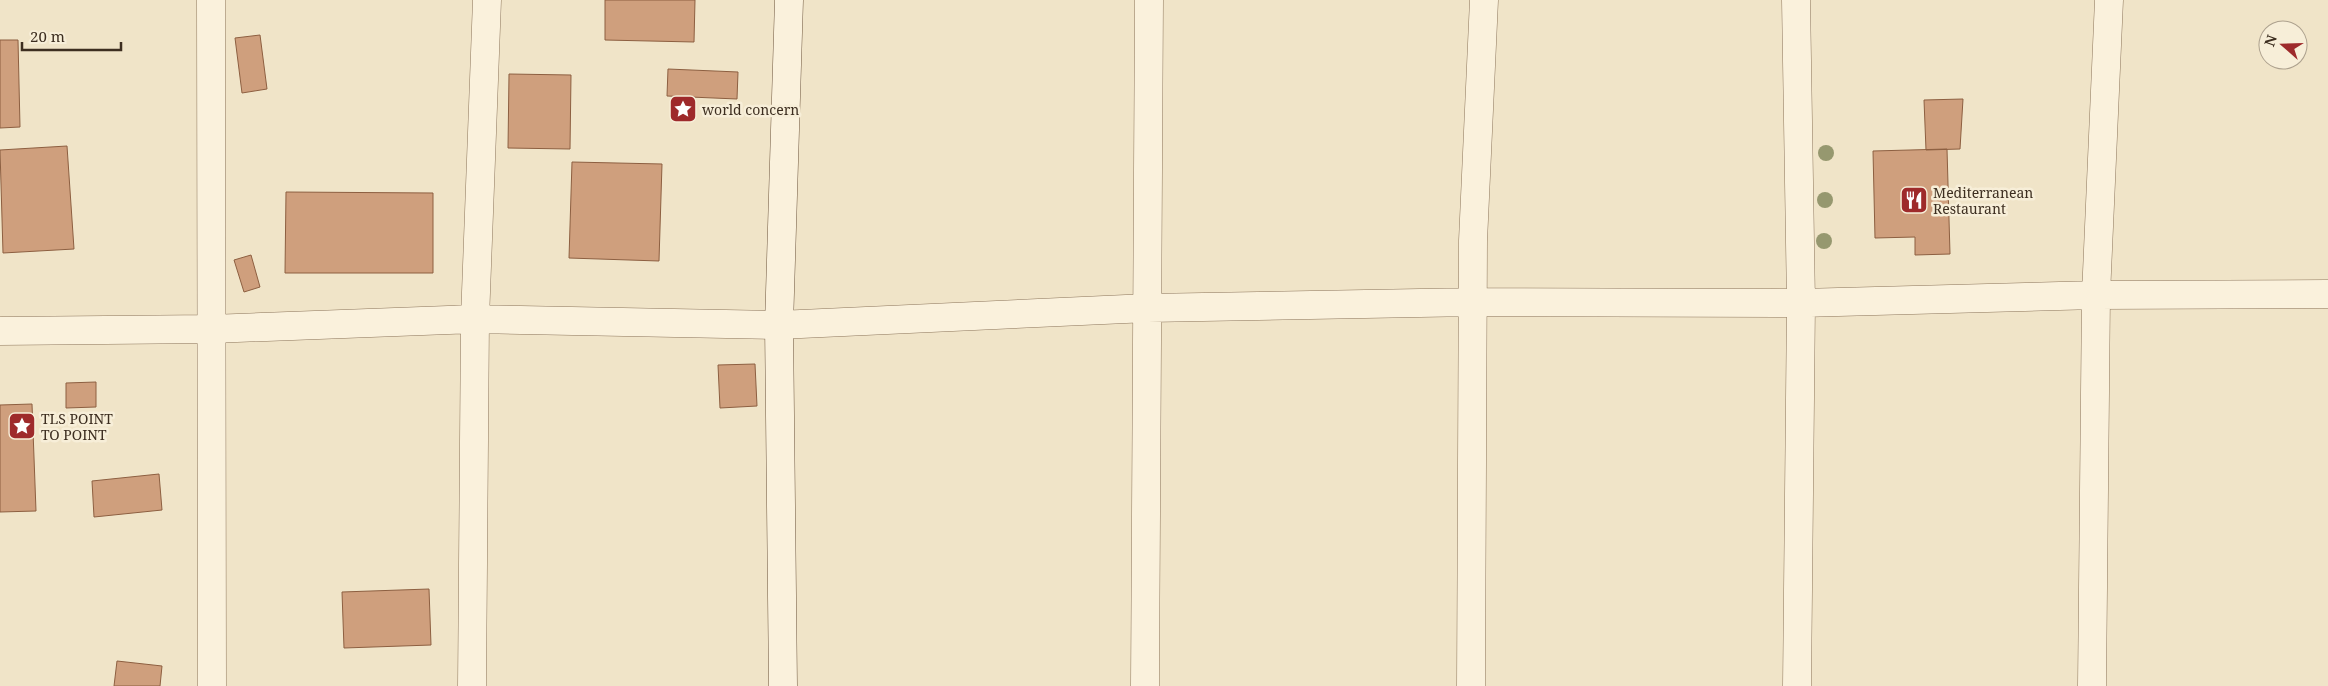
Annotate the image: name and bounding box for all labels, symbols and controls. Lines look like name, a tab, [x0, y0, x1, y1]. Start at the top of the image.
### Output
scale bar	[22, 20, 121, 52]
north arrow	[2258, 20, 2308, 70]
text: 20 m	[30, 26, 65, 46]
text: N	[2259, 32, 2281, 49]
place icon: world concern	[668, 94, 698, 124]
place label: world concern	[702, 100, 799, 119]
place label: Mediterranean Restaurant	[1933, 183, 2033, 218]
restaurant icon: Mediterranean Restaurant	[1899, 185, 1929, 215]
place label: TLS POINT TO POINT	[41, 409, 113, 444]
place icon: TLS POINT TO POINT	[7, 411, 37, 441]

